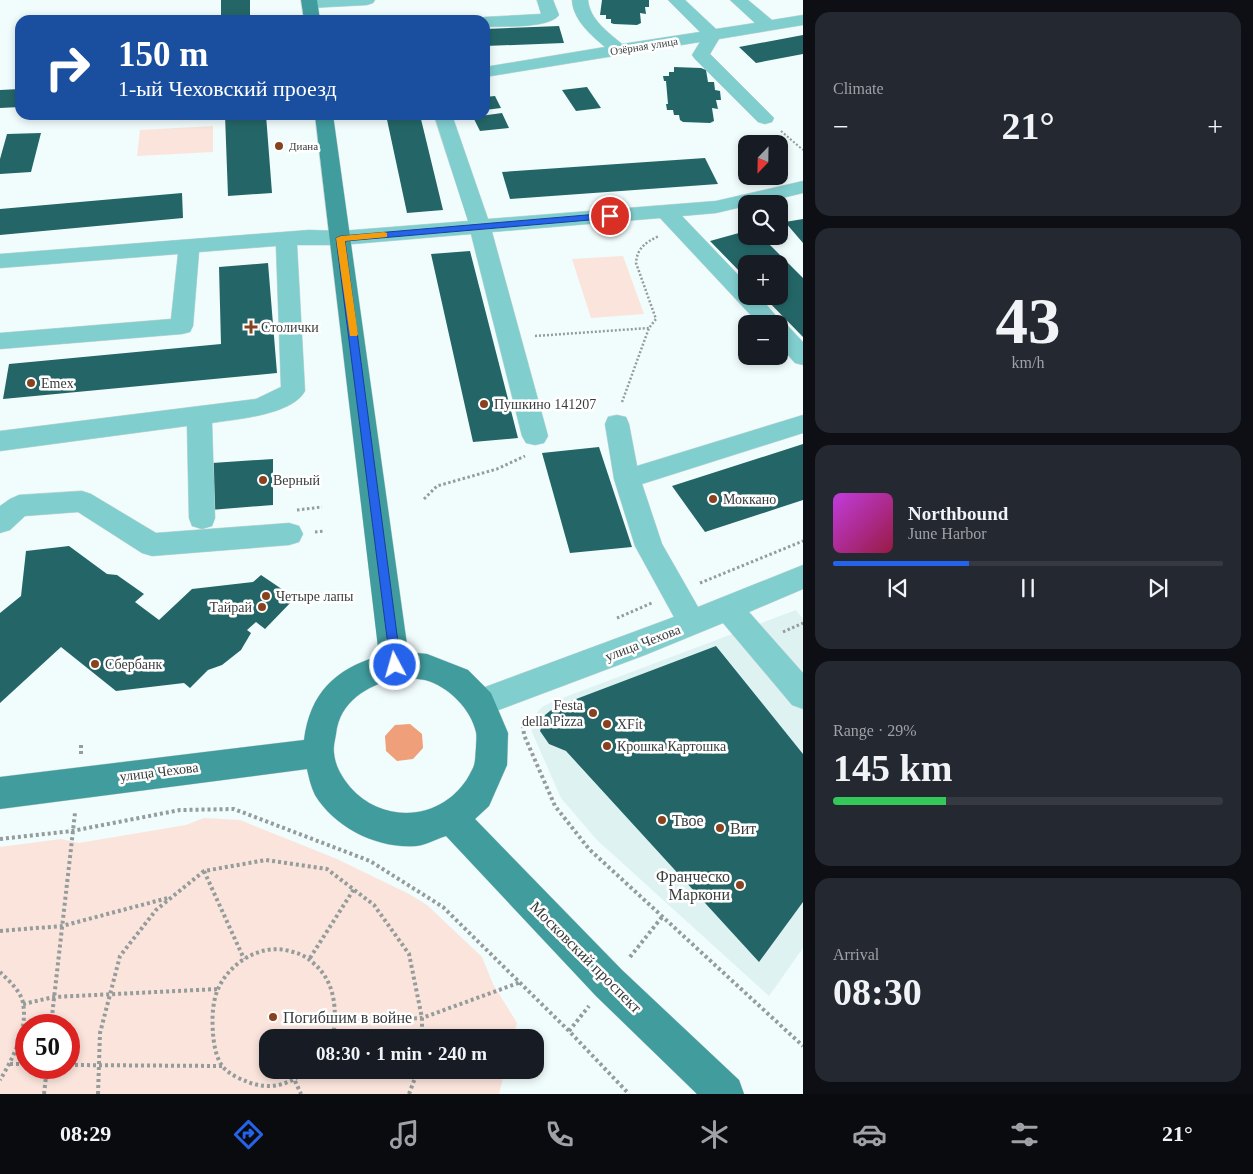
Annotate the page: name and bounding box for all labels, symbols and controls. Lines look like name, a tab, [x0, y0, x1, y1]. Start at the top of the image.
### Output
icon: right	[35, 35, 100, 100]
text: 150 m	[118, 35, 208, 74]
street label: Озёрная улица	[609, 35, 679, 57]
text: 1-ый Чеховский проезд	[118, 76, 337, 101]
text: Climate	[833, 80, 884, 97]
text: 21°	[1001, 105, 1055, 147]
text: −	[833, 111, 849, 142]
text: +	[1207, 111, 1223, 142]
north arrow	[738, 135, 788, 185]
map controls	[738, 135, 788, 365]
marker: Диана	[273, 140, 285, 152]
place label: Диана	[289, 140, 318, 152]
pin	[589, 195, 631, 237]
button: search	[738, 195, 788, 245]
icon: arrive	[596, 202, 624, 230]
button: +	[738, 255, 788, 305]
text: 43	[996, 285, 1061, 357]
button: −	[738, 315, 788, 365]
place label: Столички	[261, 320, 319, 335]
marker: Столички	[245, 321, 257, 333]
text: km/h	[1012, 354, 1044, 371]
place label: Emex	[41, 376, 74, 391]
marker: Emex	[25, 377, 37, 389]
place label: Пушкино 141207	[494, 397, 596, 412]
marker: Пушкино 141207	[478, 398, 490, 410]
place label: Верный	[273, 473, 320, 488]
marker: Верный	[257, 474, 269, 486]
place label: Моккано	[723, 492, 776, 507]
marker: Моккано	[707, 493, 719, 505]
text: Northbound	[908, 503, 1008, 524]
text: June Harbor	[908, 525, 987, 542]
icon: previous	[884, 574, 912, 602]
icon: pause	[1014, 574, 1042, 602]
icon: next	[1144, 574, 1172, 602]
place label: Четыре лапы	[276, 589, 354, 604]
marker: Четыре лапы	[260, 590, 272, 602]
place label: Тайрай	[209, 600, 252, 615]
marker: Тайрай	[256, 601, 268, 613]
street label: улица Чехова	[603, 622, 683, 664]
position arrow	[368, 638, 420, 690]
place label: Сбербанк	[105, 657, 162, 672]
marker: Сбербанк	[89, 658, 101, 670]
place label: Festa della Pizza	[522, 698, 584, 729]
marker: Festa della Pizza	[587, 707, 599, 719]
place label: XFit	[617, 717, 643, 732]
marker: XFit	[601, 718, 613, 730]
text: Range · 29%	[833, 722, 917, 739]
place label: Крошка Картошка	[617, 739, 727, 754]
marker: Крошка Картошка	[601, 740, 613, 752]
text: 145 km	[833, 747, 952, 789]
street label: улица Чехова	[119, 760, 200, 784]
place label: Твое	[672, 812, 704, 829]
marker: Твое	[656, 814, 668, 826]
place label: Вит	[730, 820, 756, 837]
marker: Вит	[714, 822, 726, 834]
place label: Франческо Маркони	[656, 868, 730, 904]
marker: Франческо Маркони	[734, 879, 746, 891]
street label: Московский проспект	[526, 898, 645, 1017]
text: Arrival	[833, 946, 879, 963]
text: 08:30	[833, 971, 922, 1013]
place label: Погибшим в войне	[283, 1009, 412, 1026]
marker: Погибшим в войне	[267, 1011, 279, 1023]
speed limit sign: 50	[15, 1014, 80, 1079]
text: 08:30 · 1 min · 240 m	[316, 1043, 487, 1064]
icon: directions	[231, 1117, 266, 1152]
icon: music	[387, 1117, 422, 1152]
icon: phone	[542, 1117, 577, 1152]
icon: climate	[697, 1117, 732, 1152]
icon: car	[852, 1117, 887, 1152]
icon: filters	[1007, 1117, 1042, 1152]
text: 08:29	[60, 1121, 111, 1146]
text: 21°	[1162, 1121, 1193, 1146]

